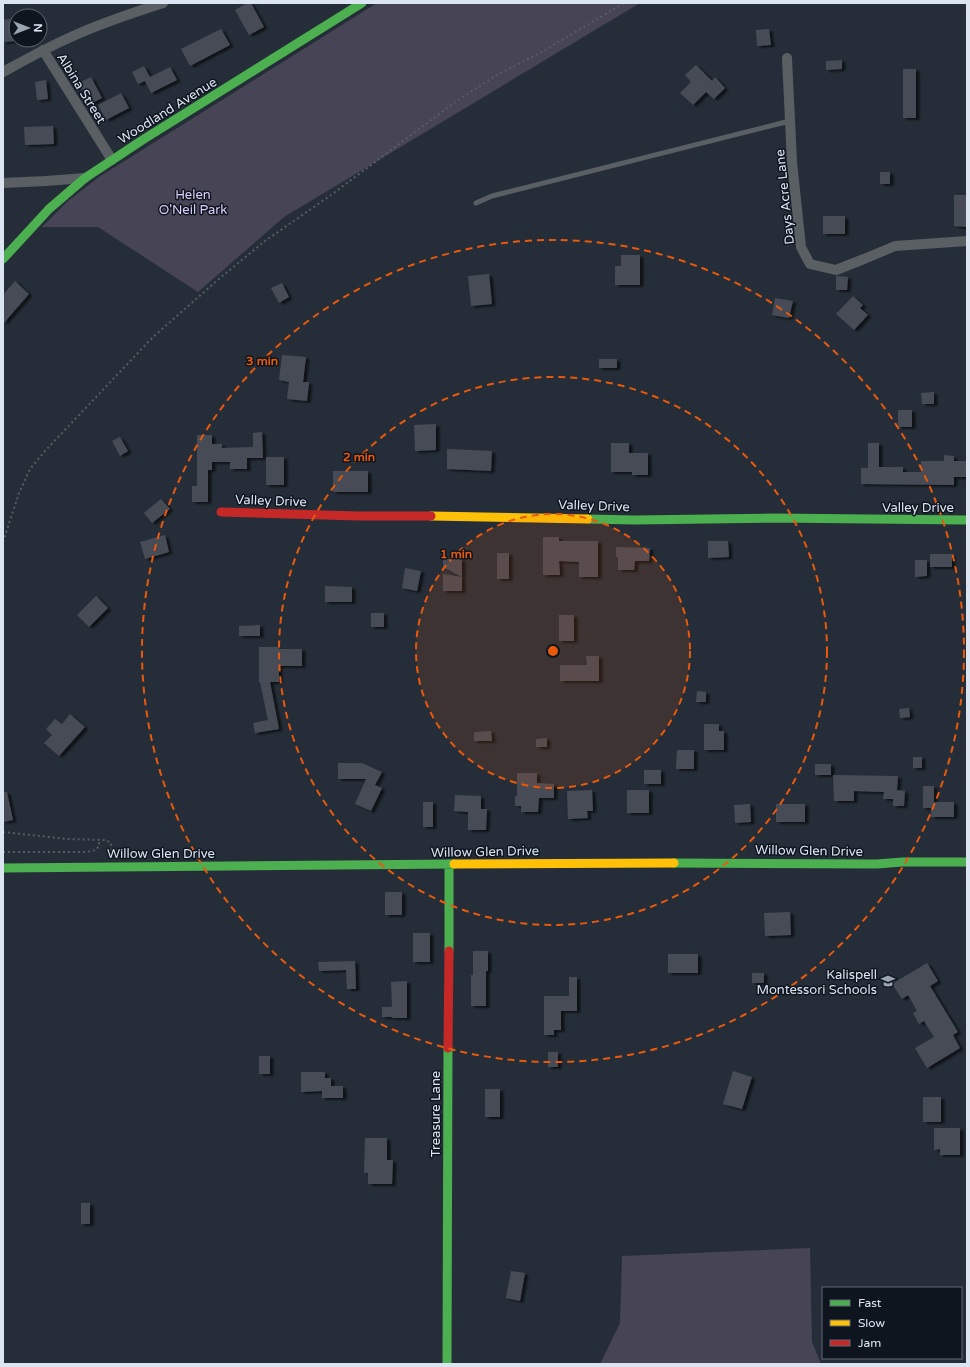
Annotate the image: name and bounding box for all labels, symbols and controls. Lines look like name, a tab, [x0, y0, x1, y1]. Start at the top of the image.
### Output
north arrow	[8, 8, 48, 48]
text: N	[31, 24, 44, 32]
street label: Albina Street	[53, 50, 109, 127]
street label: Woodland Avenue	[115, 74, 220, 148]
street label: Days Acre Lane	[772, 149, 798, 245]
park label: Helen O'Neil Park	[159, 187, 227, 218]
text: 3 min	[246, 354, 278, 368]
text: 2 min	[343, 450, 375, 464]
street label: Valley Drive	[235, 492, 307, 510]
street label: Valley Drive	[558, 497, 630, 515]
street label: Valley Drive	[882, 500, 954, 516]
text: 1 min	[440, 547, 472, 561]
centre of rings	[546, 644, 560, 658]
street label: Willow Glen Drive	[755, 842, 863, 860]
street label: Willow Glen Drive	[431, 843, 539, 861]
street label: Willow Glen Drive	[107, 846, 215, 862]
place label: Kalispell Montessori Schools	[757, 967, 877, 998]
school or university icon: Kalispell Montessori Schools	[880, 973, 896, 989]
street label: Treasure Lane	[428, 1071, 444, 1157]
legend	[822, 1287, 962, 1359]
text: Fast	[858, 1296, 882, 1310]
text: Slow	[858, 1316, 885, 1330]
text: Jam	[858, 1336, 881, 1350]

